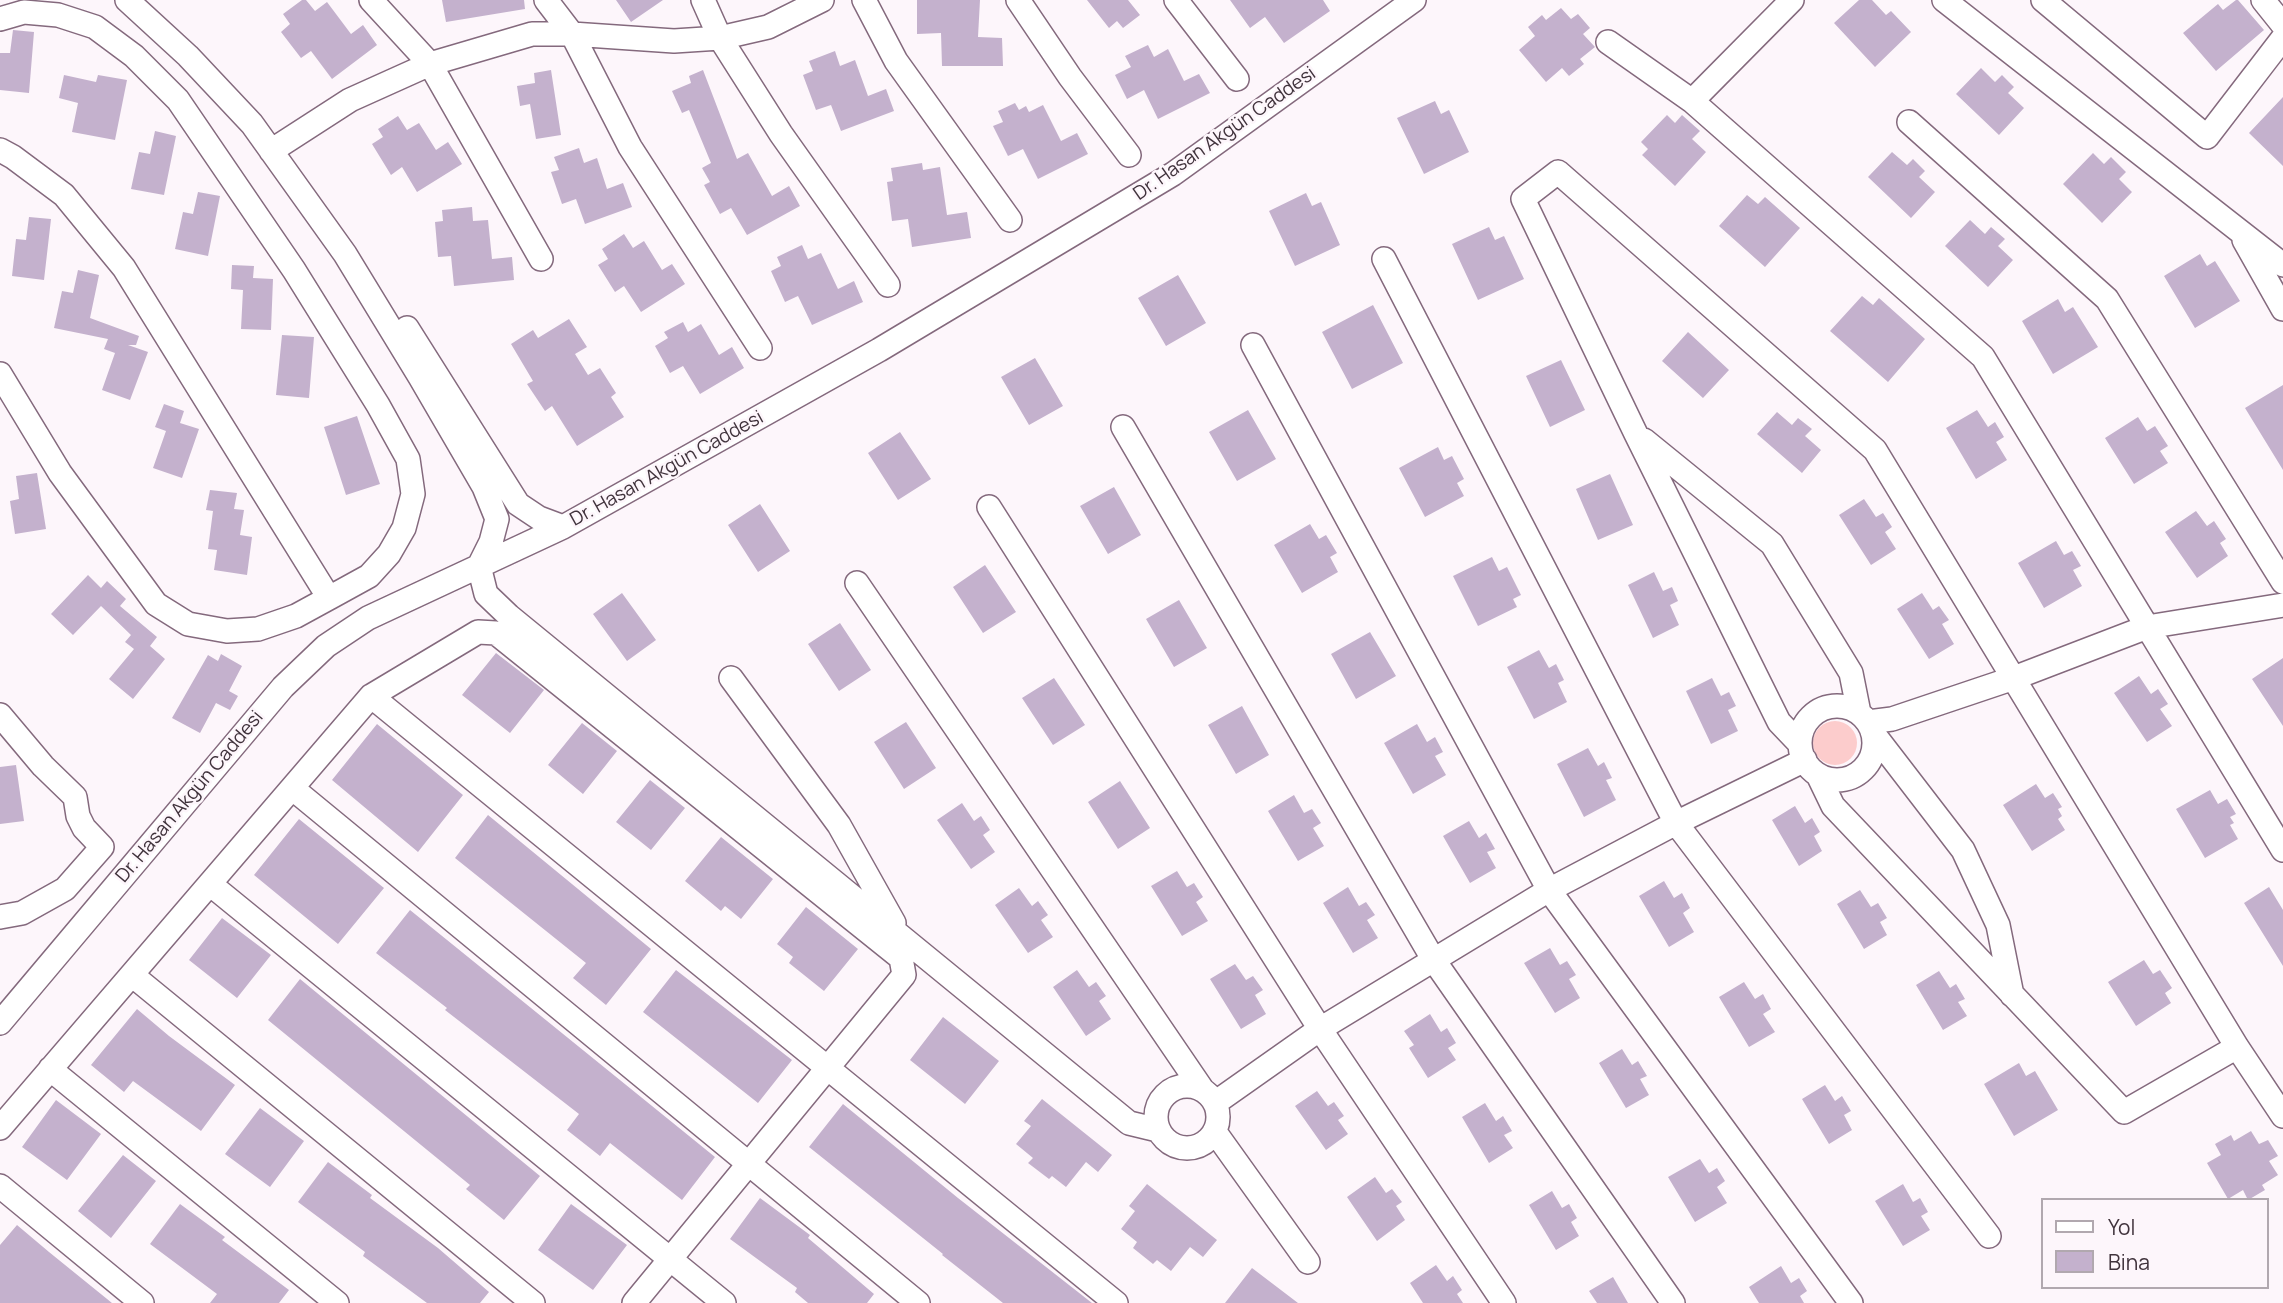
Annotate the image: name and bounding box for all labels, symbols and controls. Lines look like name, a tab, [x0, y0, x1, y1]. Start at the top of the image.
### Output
street label: Dr. Hasan Akgün Caddesi	[1130, 62, 1320, 206]
street label: Dr. Hasan Akgün Caddesi	[567, 406, 767, 532]
street label: Dr. Hasan Akgün Caddesi	[111, 707, 269, 887]
legend	[2042, 1198, 2269, 1289]
text: Yol	[2108, 1213, 2135, 1241]
text: Bina	[2108, 1248, 2150, 1276]

